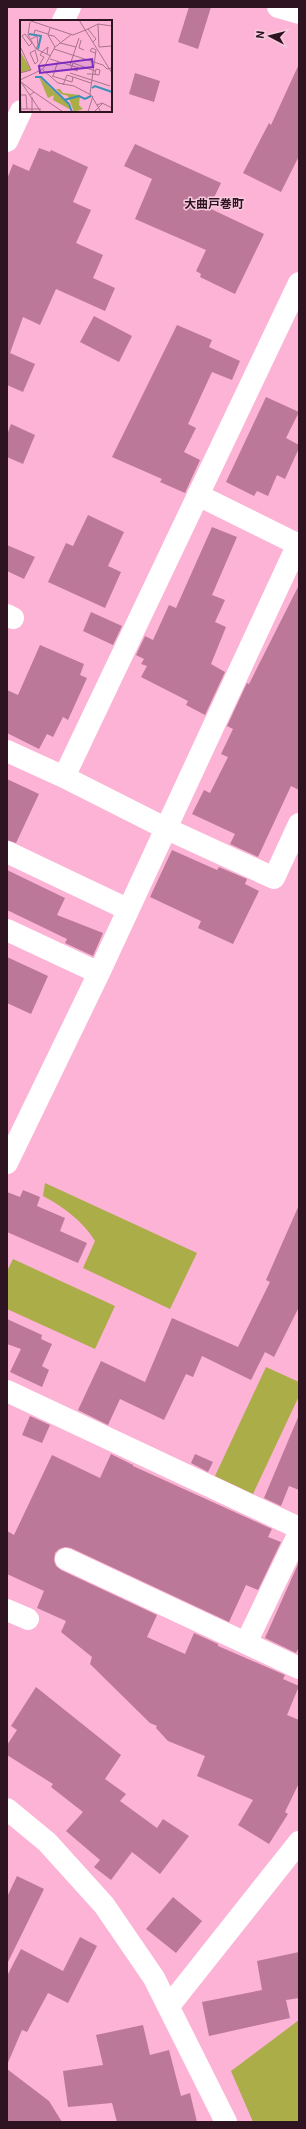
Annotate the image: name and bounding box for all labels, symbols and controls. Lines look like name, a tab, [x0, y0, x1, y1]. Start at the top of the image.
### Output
north arrow	[250, 16, 290, 56]
inset map	[20, 20, 112, 112]
text: N	[254, 30, 268, 39]
district label: 大曲戸巻町	[184, 197, 244, 211]

